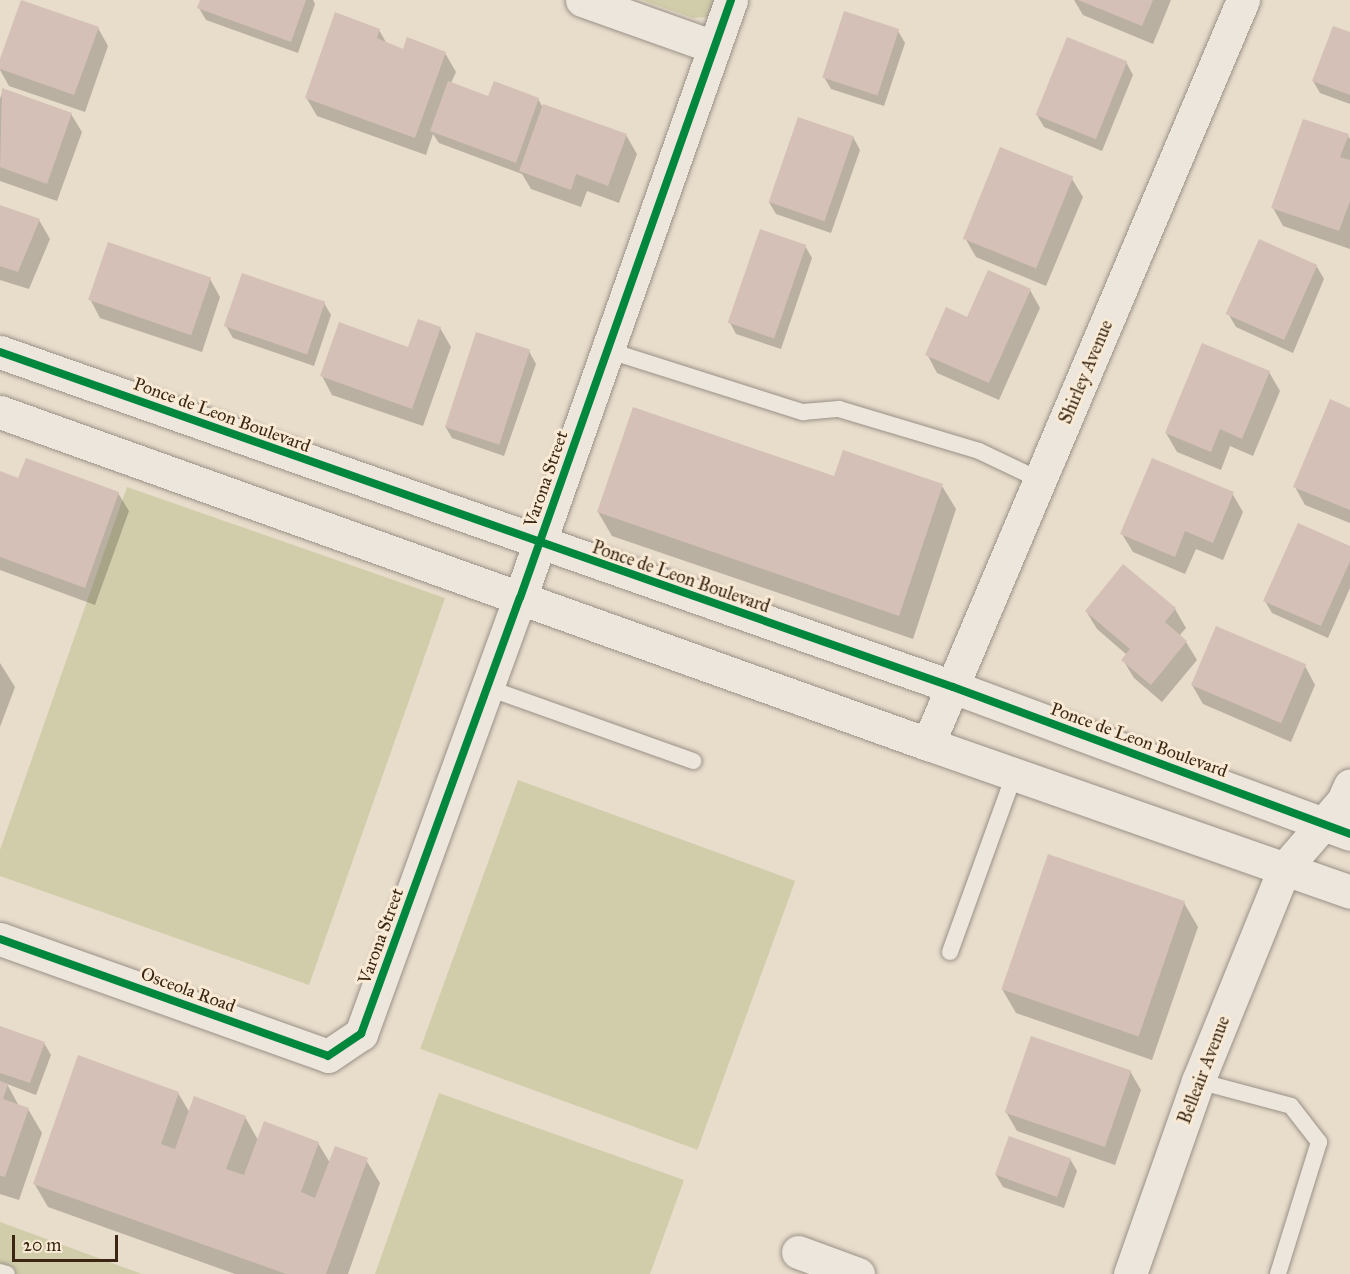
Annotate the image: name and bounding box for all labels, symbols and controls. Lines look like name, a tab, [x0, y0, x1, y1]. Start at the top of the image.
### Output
street label: Shirley Avenue	[1054, 317, 1118, 427]
street label: Ponce de Leon Boulevard	[131, 373, 313, 457]
street label: Varona Street	[519, 428, 573, 530]
street label: Ponce de Leon Boulevard	[589, 536, 773, 618]
street label: Ponce de Leon Boulevard	[1048, 698, 1230, 782]
street label: Varona Street	[354, 885, 408, 987]
street label: Osceola Road	[138, 963, 238, 1017]
street label: Belleair Avenue	[1174, 1013, 1234, 1127]
scale bar	[15, 1223, 122, 1261]
text: 20 m	[23, 1234, 61, 1256]

